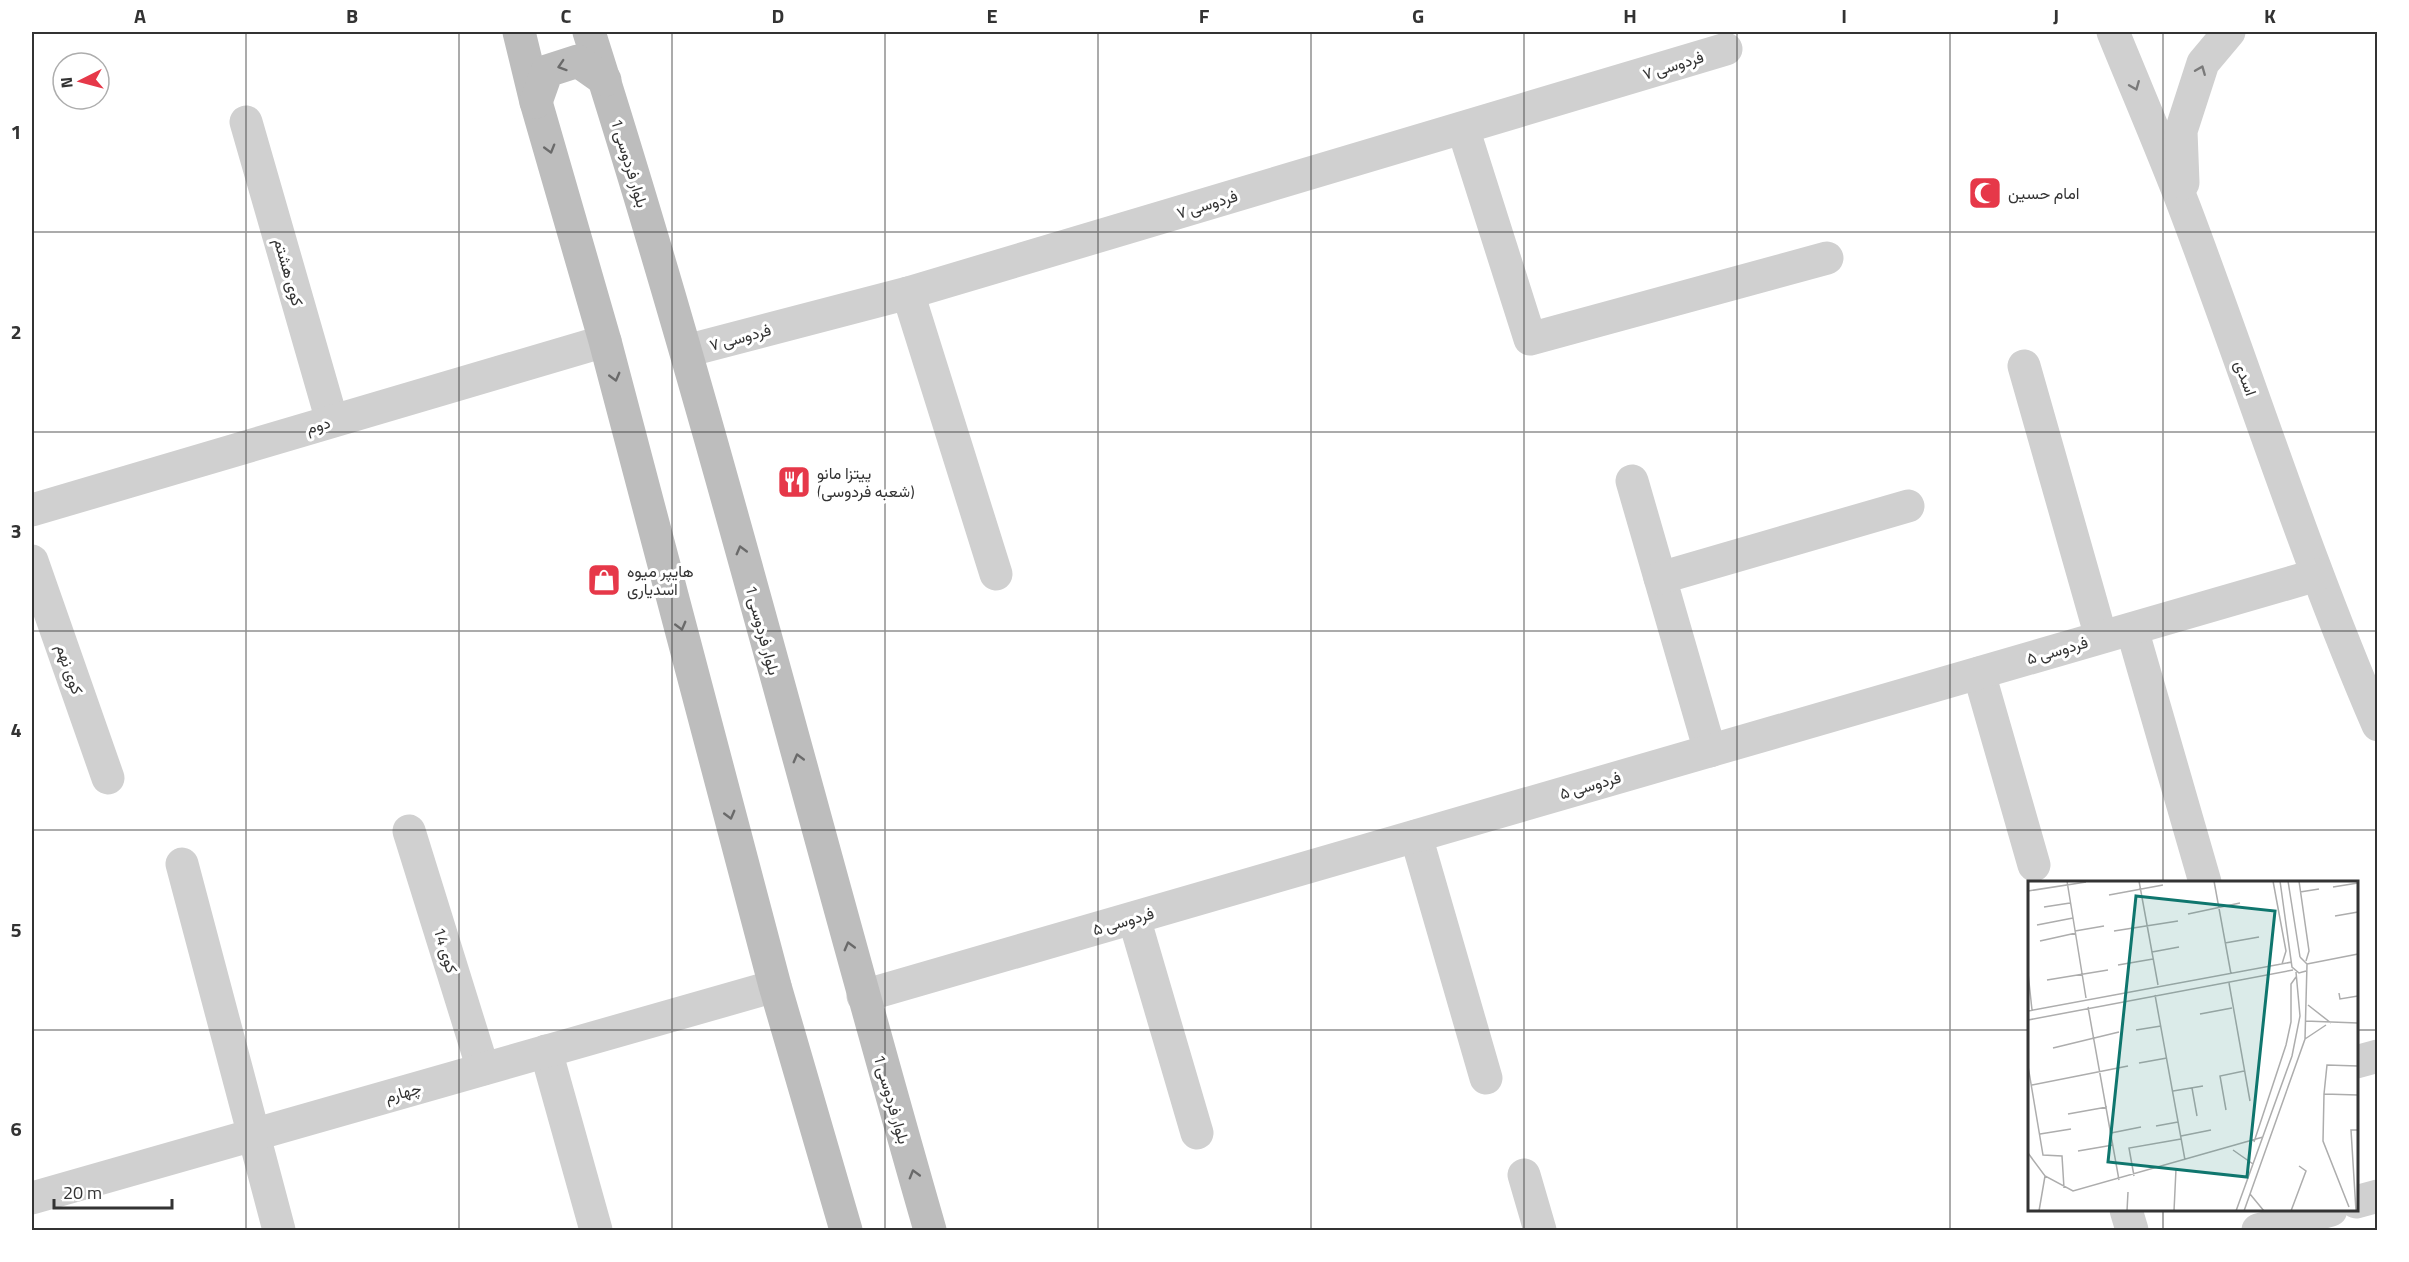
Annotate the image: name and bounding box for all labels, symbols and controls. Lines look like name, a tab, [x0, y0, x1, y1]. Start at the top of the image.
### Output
text: A	[134, 0, 146, 31]
text: B	[346, 0, 358, 31]
text: C	[561, 0, 572, 31]
text: D	[772, 0, 784, 31]
text: E	[986, 0, 998, 31]
text: F	[1199, 0, 1210, 31]
text: G	[1412, 0, 1424, 31]
text: H	[1623, 0, 1637, 31]
text: I	[1841, 0, 1847, 31]
text: J	[2053, 0, 2059, 31]
text: K	[2264, 0, 2276, 31]
street label: فردوسی ۷	[1639, 44, 1707, 86]
north arrow	[51, 51, 111, 111]
one-way arrow	[557, 59, 568, 72]
one-way arrow	[2194, 65, 2207, 75]
text: N	[54, 76, 79, 89]
one-way arrow	[2128, 79, 2140, 90]
street label: بلوار فردوسی 1	[605, 115, 655, 211]
text: 1	[10, 116, 22, 147]
one-way arrow	[542, 144, 555, 154]
mosque icon: امام حسین	[1967, 175, 2003, 211]
place label: امام حسین	[2008, 181, 2080, 205]
street label: فردوسی ۷	[1173, 183, 1241, 225]
street label: کوی هشتم	[268, 235, 310, 309]
text: 2	[10, 316, 22, 347]
street label: فردوسی ۷	[706, 317, 774, 357]
street label: اسدی	[2229, 357, 2263, 399]
one-way arrow	[608, 371, 620, 382]
street label: دوم	[303, 410, 333, 440]
place label: پیتزا مانو (شعبه فردوسی)	[817, 461, 915, 503]
restaurant icon: پیتزا مانو (شعبه فردوسی)	[776, 464, 812, 500]
text: 3	[10, 515, 22, 546]
one-way arrow	[735, 545, 748, 555]
place label: هایپر میوه اسدیاری	[627, 559, 694, 601]
shop icon: هایپر میوه اسدیاری	[586, 562, 622, 598]
street label: بلوار فردوسی 1	[739, 582, 787, 678]
one-way arrow	[673, 621, 686, 631]
street label: فردوسی ۵	[2023, 630, 2091, 670]
street label: کوی نهم	[50, 641, 90, 697]
text: 4	[10, 714, 22, 745]
one-way arrow	[792, 753, 805, 763]
street label: فردوسی ۵	[1556, 765, 1624, 805]
one-way arrow	[723, 810, 736, 820]
inset map	[2028, 881, 2358, 1211]
street label: فردوسی ۵	[1089, 901, 1157, 941]
text: 5	[10, 914, 22, 945]
street label: کوی 14	[428, 924, 464, 976]
one-way arrow	[844, 941, 856, 952]
street label: بلوار فردوسی 1	[868, 1051, 916, 1147]
street label: چهارم	[382, 1075, 424, 1109]
text: 6	[10, 1113, 22, 1144]
one-way arrow	[909, 1169, 921, 1180]
scale bar	[54, 1172, 172, 1210]
text: 20 m	[63, 1179, 102, 1206]

